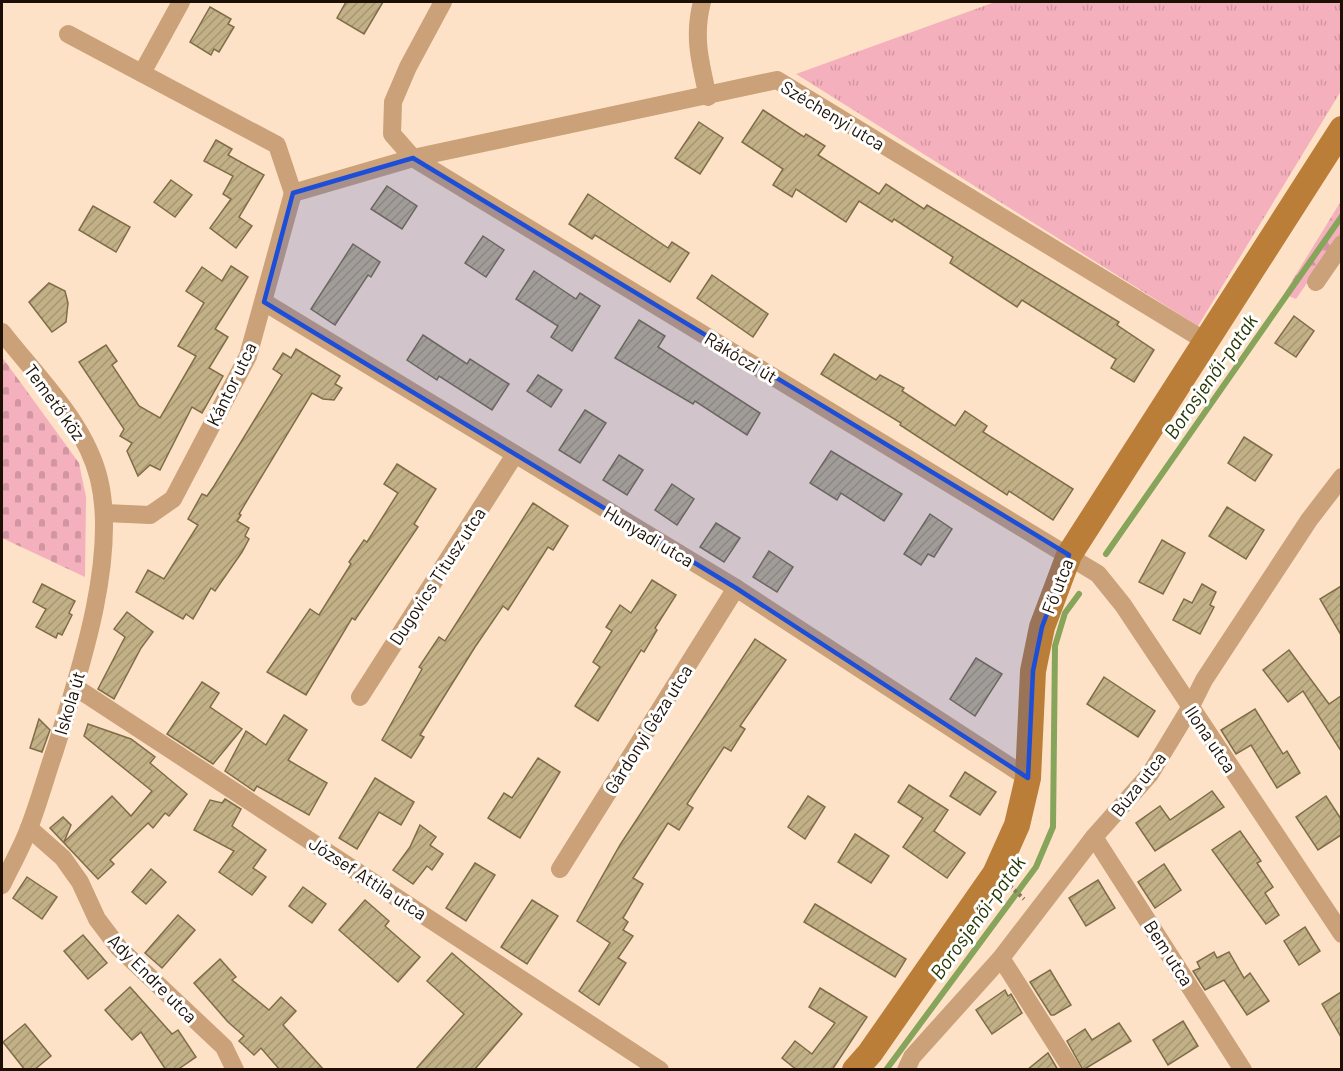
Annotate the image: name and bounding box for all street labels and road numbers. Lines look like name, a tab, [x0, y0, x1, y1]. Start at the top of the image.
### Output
street label: Széchenyi utca	[777, 75, 889, 155]
street label: Rákóczi út	[701, 327, 781, 387]
street label: Kántor utca	[201, 338, 261, 430]
street label: Temető köz	[20, 360, 90, 444]
street label: Hunyadi utca	[600, 501, 698, 571]
street label: Dugovics Titusz utca	[384, 503, 490, 649]
street label: Fő utca	[1036, 555, 1078, 617]
street label: Gárdonyi Géza utca	[599, 660, 697, 798]
street label: Iskola út	[49, 669, 89, 737]
street label: Ilona utca	[1181, 702, 1241, 776]
street label: Búza utca	[1106, 747, 1170, 821]
street label: József Attila utca	[305, 832, 431, 924]
street label: Bem utca	[1140, 916, 1198, 990]
street label: Ady Endre utca	[104, 929, 202, 1027]

